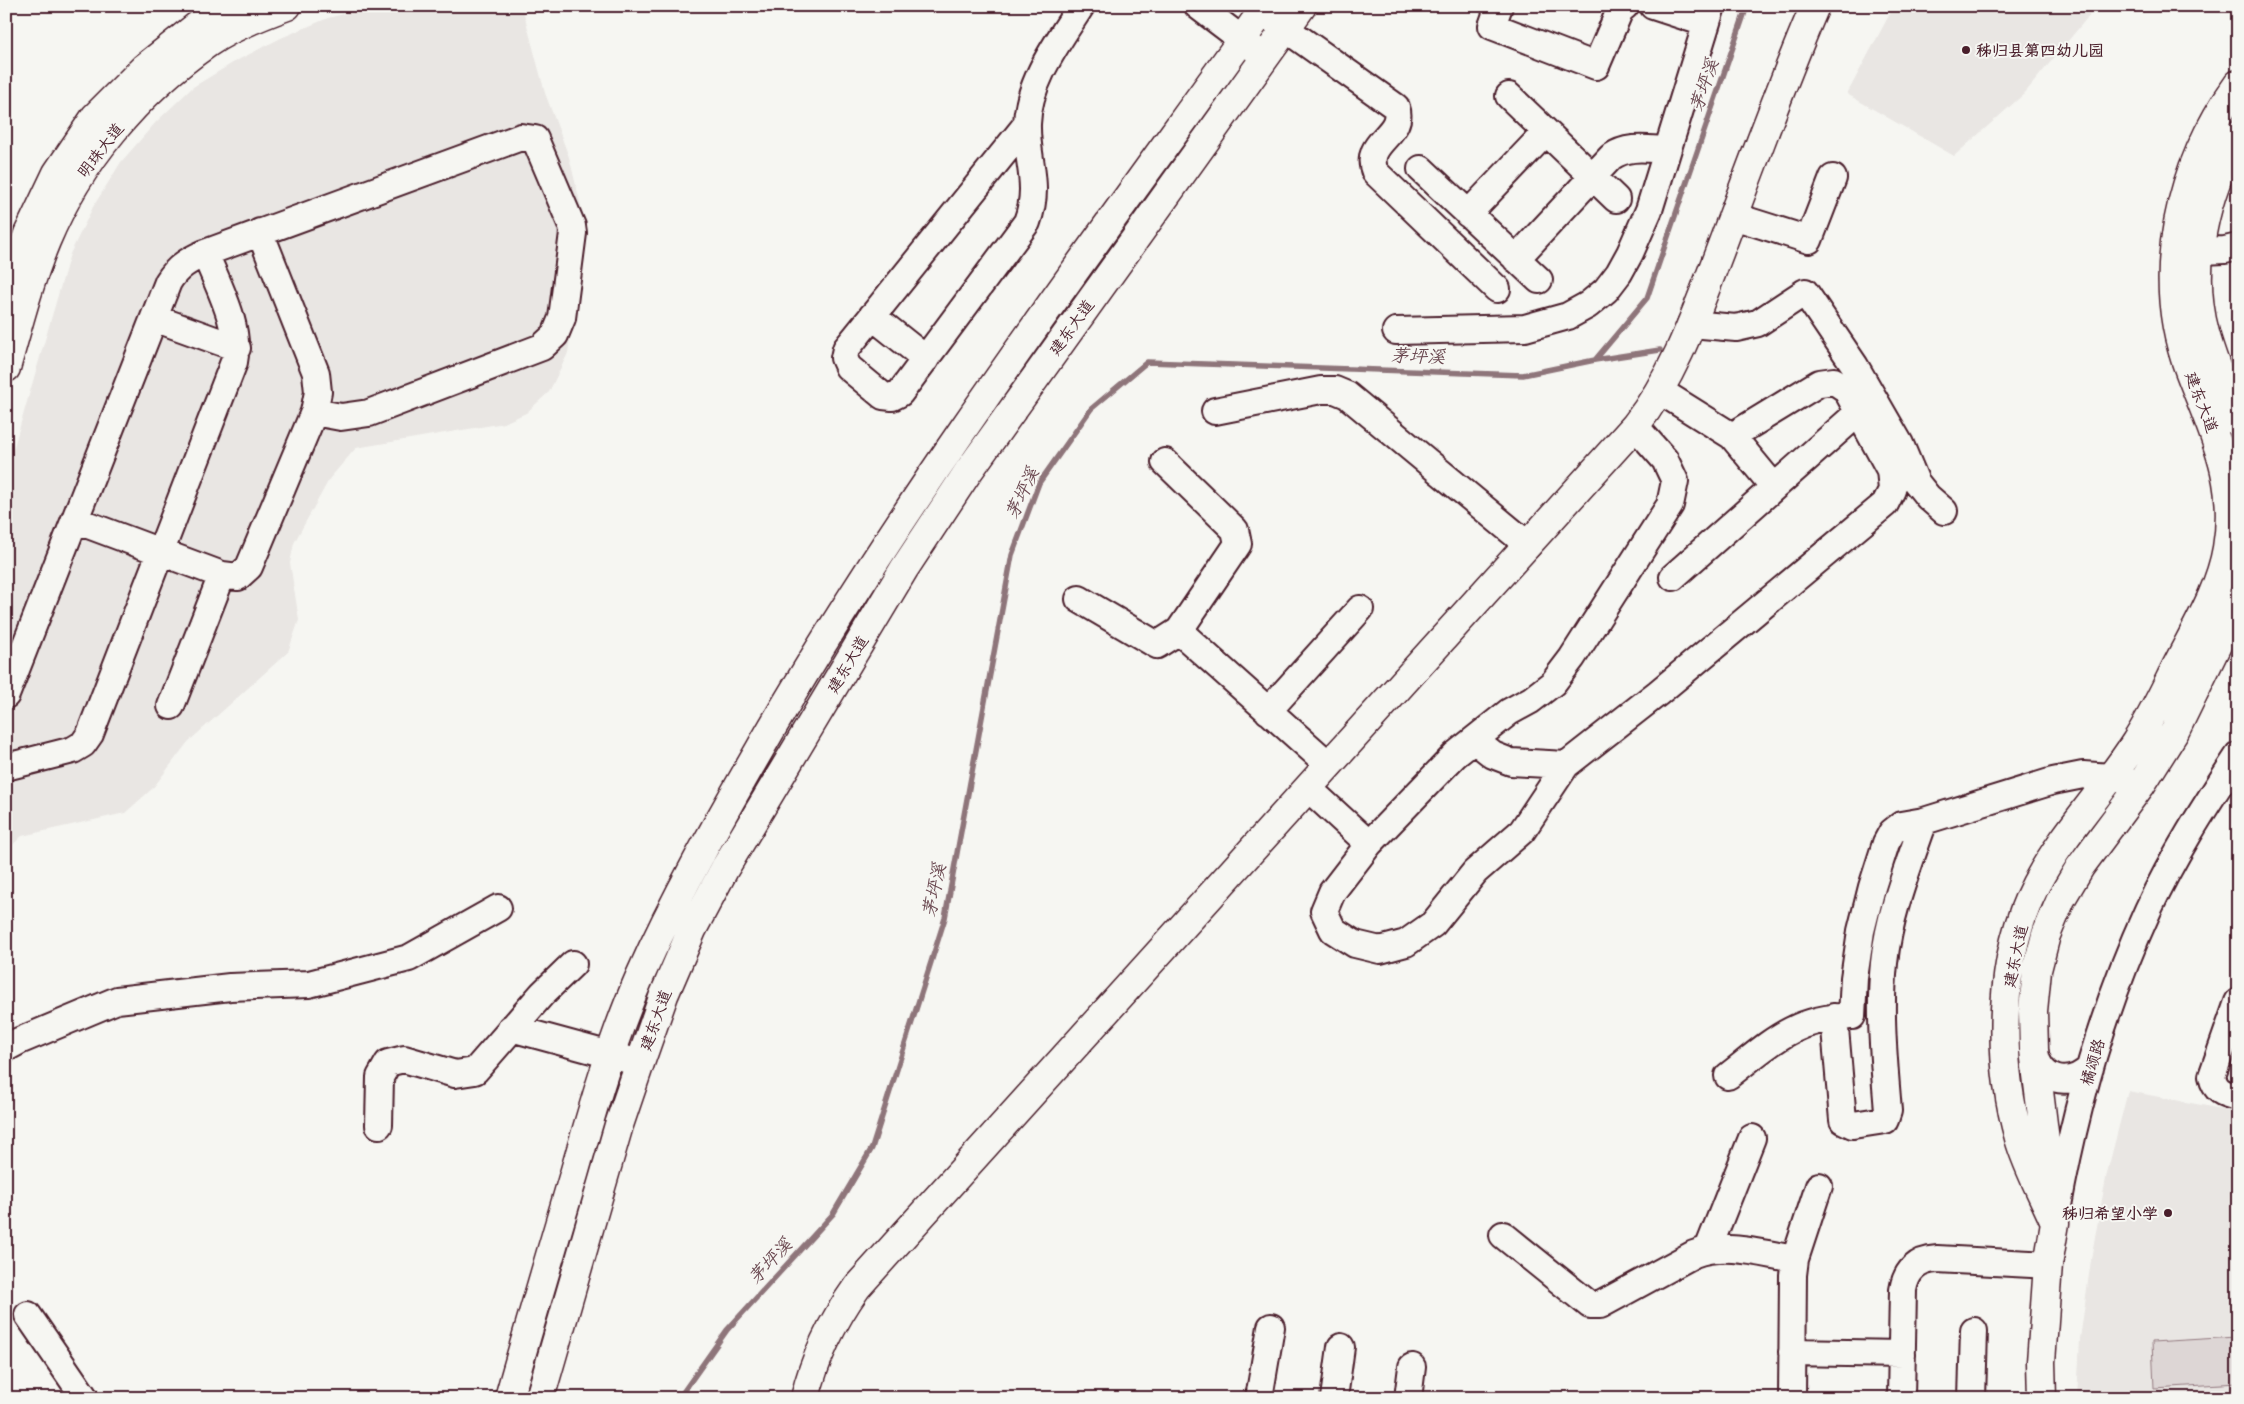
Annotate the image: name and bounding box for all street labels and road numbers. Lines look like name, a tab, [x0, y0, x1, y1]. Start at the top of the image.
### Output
street label: 明珠大道	[74, 120, 128, 182]
street label: 建东大道	[1046, 296, 1099, 359]
street label: 建东大道	[2180, 369, 2221, 436]
street label: 建东大道	[824, 632, 873, 697]
street label: 建东大道	[2001, 923, 2032, 990]
street label: 建东大道	[637, 987, 676, 1054]
street label: 橘颂路	[2077, 1037, 2110, 1088]

